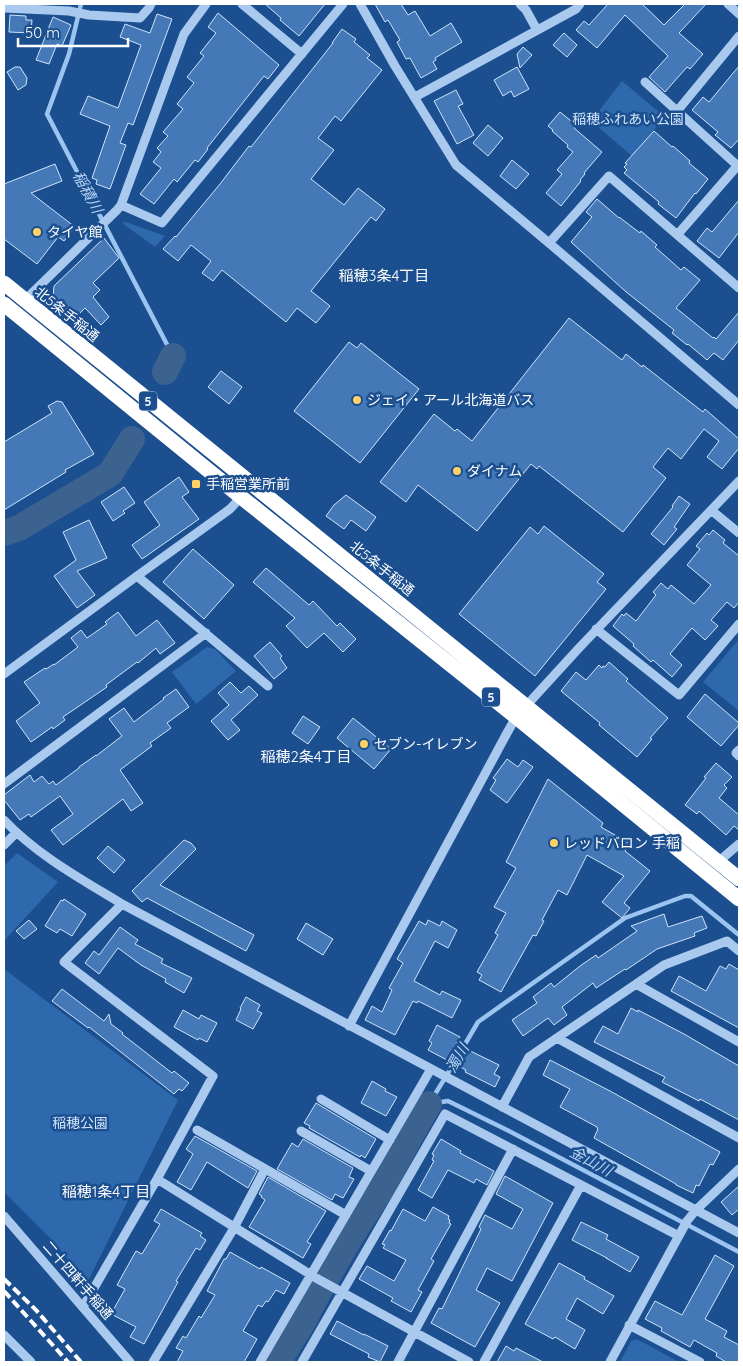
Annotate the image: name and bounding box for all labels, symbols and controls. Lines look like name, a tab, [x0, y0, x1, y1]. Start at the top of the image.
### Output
scale bar	[18, 15, 128, 47]
text: 50 m	[25, 23, 60, 42]
park label: 稲穂ふれあい公園	[572, 110, 684, 128]
water label: 稲積川	[69, 168, 108, 218]
place label: タイヤ館	[47, 223, 103, 241]
marker: タイヤ館	[31, 226, 43, 238]
district label: 稲穂3条4丁目	[339, 266, 429, 285]
street label: 北5条手稲通	[31, 283, 103, 345]
place label: ジェイ・アール北海道バス	[367, 391, 534, 409]
road number: 5	[139, 392, 157, 411]
marker: ジェイ・アール北海道バス	[351, 394, 363, 406]
place label: ダイナム	[467, 462, 522, 480]
marker: ダイナム	[451, 465, 463, 477]
place label: 手稲営業所前	[206, 475, 290, 493]
marker: 手稲営業所前	[190, 478, 202, 490]
street label: 北5条手稲通	[346, 537, 418, 599]
road number: 5	[482, 688, 500, 706]
place label: セブン-イレブン	[374, 735, 477, 753]
marker: セブン-イレブン	[358, 738, 370, 750]
district label: 稲穂2条4丁目	[260, 747, 352, 766]
place label: レッドバロン 手稲	[564, 834, 680, 852]
marker: レッドバロン 手稲	[548, 837, 560, 849]
water label: 濁川	[441, 1039, 474, 1076]
park label: 稲穂公園	[52, 1114, 108, 1132]
water label: 金山川	[567, 1142, 617, 1181]
district label: 稲穂1条4丁目	[62, 1182, 150, 1201]
street label: 二十四軒手稲通	[39, 1237, 117, 1323]

